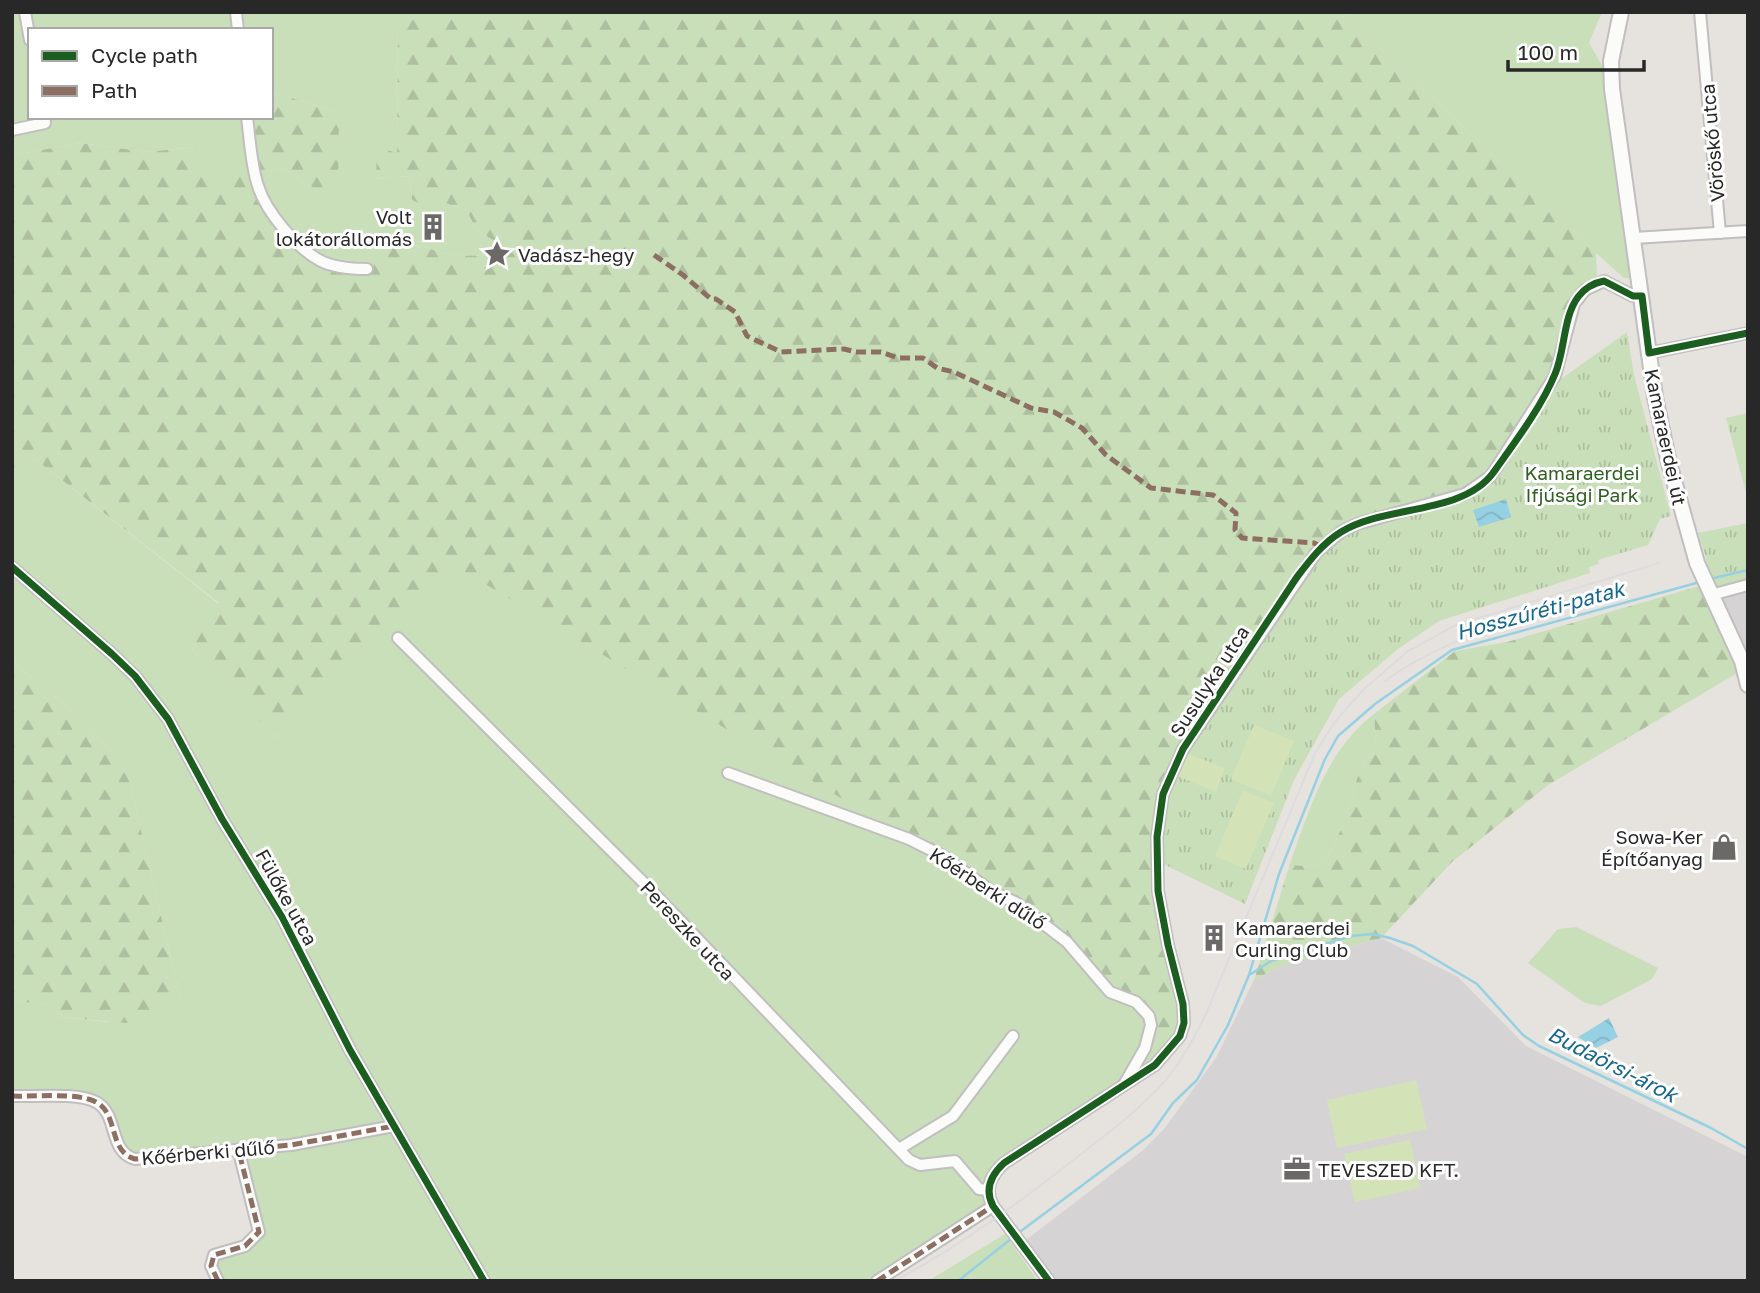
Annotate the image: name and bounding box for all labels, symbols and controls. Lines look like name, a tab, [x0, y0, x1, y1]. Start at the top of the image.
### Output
legend	[28, 28, 273, 119]
scale bar	[1508, 28, 1644, 72]
text: 100 m	[1518, 39, 1578, 65]
text: Cycle path	[91, 42, 198, 68]
text: Path	[91, 77, 138, 103]
street label: Vöröskő utca	[1695, 83, 1729, 203]
place label: Volt lokátorállomás	[276, 205, 412, 250]
building icon: Volt lokátorállomás	[418, 212, 448, 242]
place icon: Vadász-hegy	[482, 239, 512, 269]
place label: Vadász-hegy	[518, 243, 635, 266]
street label: Kamaraerdei út	[1640, 367, 1692, 507]
park label: Kamaraerdei Ifjúsági Park	[1524, 461, 1640, 506]
water label: Hosszúréti-patak	[1453, 574, 1629, 645]
street label: Susulyka utca	[1165, 621, 1253, 741]
place label: Sowa-Ker Építőanyag	[1601, 825, 1704, 870]
shop icon: Sowa-Ker Építőanyag	[1709, 832, 1739, 862]
street label: Kőérberki dűlő	[926, 842, 1051, 934]
street label: Fülőke utca	[251, 845, 323, 949]
street label: Pereszke utca	[636, 875, 740, 985]
place label: Kamaraerdei Curling Club	[1235, 916, 1350, 961]
building icon: Kamaraerdei Curling Club	[1199, 923, 1229, 953]
water label: Budaörsi-árok	[1544, 1020, 1684, 1109]
street label: Kőérberki dűlő	[140, 1135, 276, 1169]
office icon: TEVESZED KFT.	[1282, 1154, 1312, 1184]
place label: TEVESZED KFT.	[1318, 1158, 1459, 1181]

